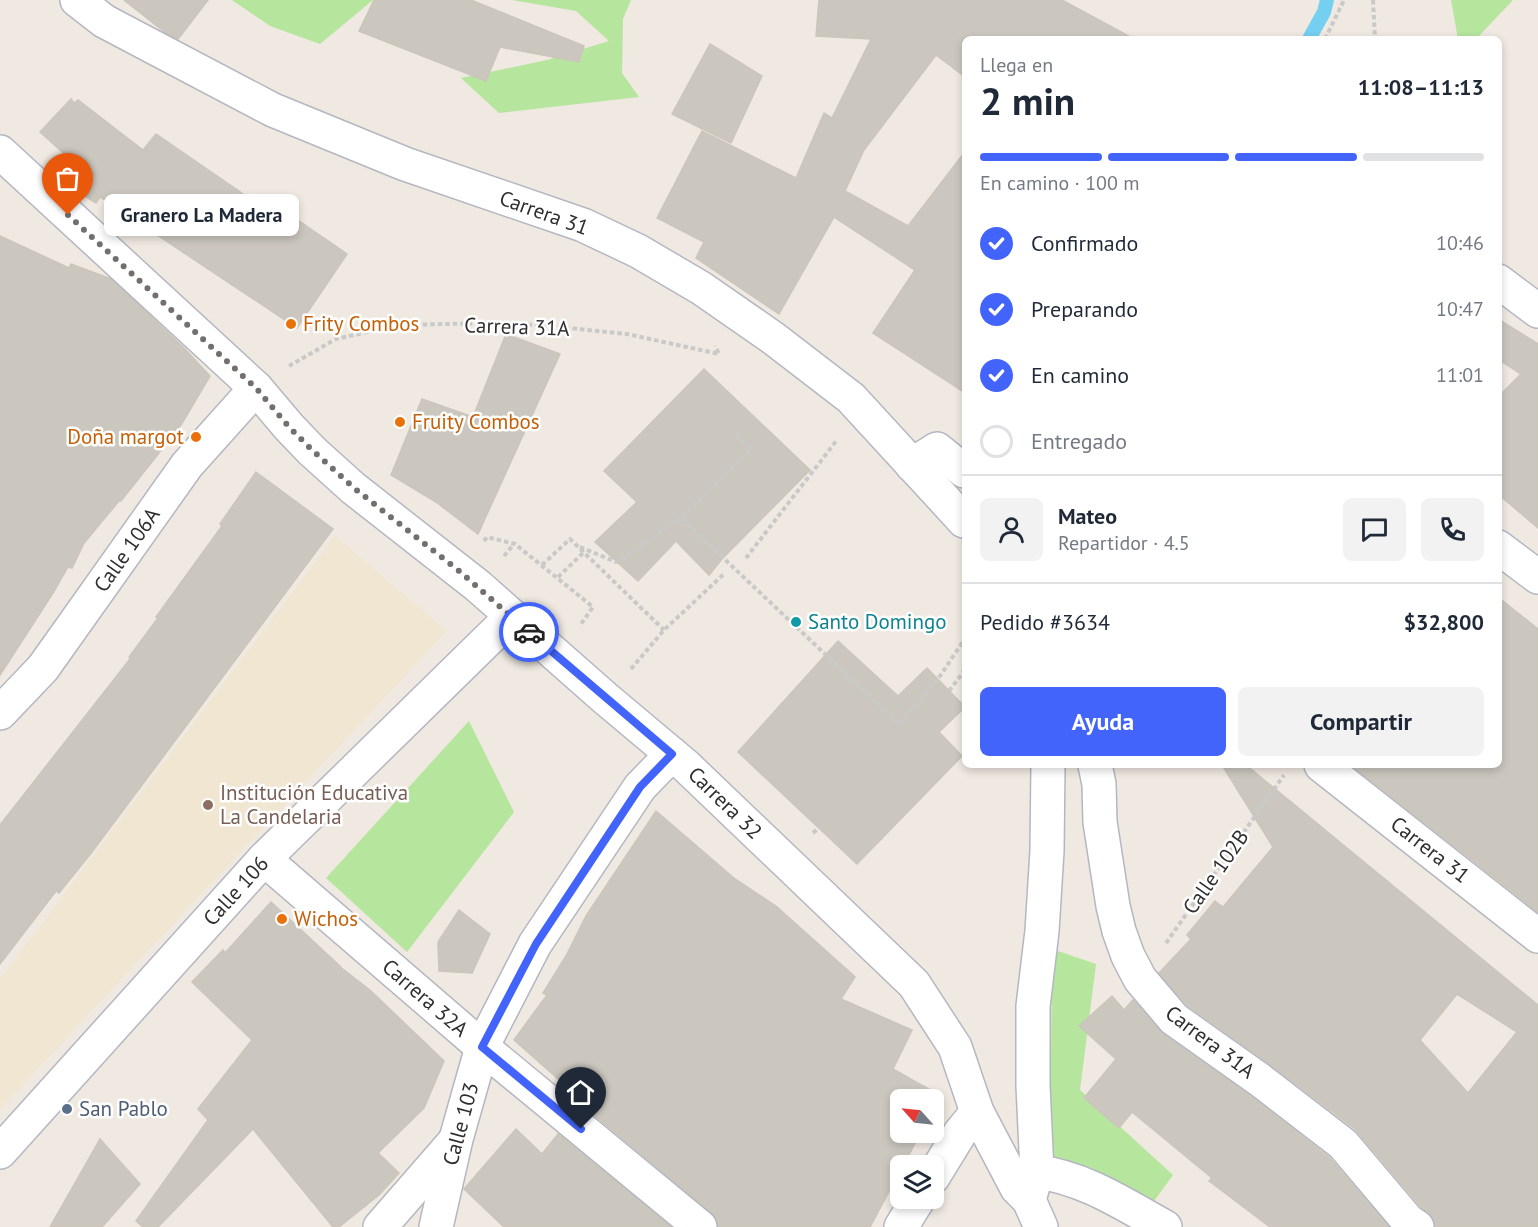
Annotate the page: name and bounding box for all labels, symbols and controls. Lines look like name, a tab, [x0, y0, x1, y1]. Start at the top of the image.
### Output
text: Llega en	[980, 52, 1053, 78]
text: 11:08–11:13	[1358, 73, 1484, 101]
text: 2 min	[980, 75, 1075, 126]
pin	[42, 153, 93, 215]
icon: bag	[51, 162, 84, 195]
text: En camino · 100 m	[980, 170, 1140, 196]
street label: Carrera 31	[496, 184, 593, 241]
callout: Granero La Madera	[104, 194, 299, 236]
text: Granero La Madera	[120, 202, 283, 228]
icon: check	[980, 227, 1013, 260]
text: Confirmado	[1031, 229, 1138, 257]
text: 10:46	[1436, 230, 1484, 256]
icon: check	[980, 293, 1013, 326]
text: Preparando	[1031, 295, 1138, 323]
text: 10:47	[1436, 296, 1484, 322]
place label: Frity Combos	[303, 310, 419, 337]
street label: Carrera 31A	[464, 311, 571, 342]
marker: Frity Combos	[284, 317, 298, 331]
icon: check	[980, 359, 1013, 392]
text: En camino	[1031, 361, 1129, 389]
text: 11:01	[1436, 362, 1484, 388]
place label: Fruity Combos	[412, 408, 540, 435]
marker: Fruity Combos	[393, 415, 407, 429]
place label: Doña margot	[67, 423, 184, 450]
text: Entregado	[1031, 427, 1127, 455]
marker: Doña margot	[189, 430, 203, 444]
button: person	[980, 498, 1043, 561]
button: chat	[1343, 498, 1406, 561]
button: phone	[1421, 498, 1484, 561]
street label: Calle 106A	[88, 502, 166, 597]
text: Mateo	[1058, 502, 1117, 530]
text: Repartidor · 4.5	[1058, 530, 1190, 556]
courier	[499, 602, 559, 662]
place label: Santo Domingo	[808, 608, 947, 635]
text: Pedido #3634	[980, 608, 1110, 636]
text: $32,800	[1404, 608, 1484, 636]
marker: Santo Domingo	[789, 615, 803, 629]
icon: car	[513, 616, 546, 649]
button: Ayuda	[980, 687, 1226, 756]
button: Compartir	[1238, 687, 1484, 756]
street label: Carrera 32	[682, 761, 768, 845]
place label: Institución Educativa La Candelaria	[220, 779, 408, 830]
marker: Institución Educativa La Candelaria	[201, 798, 215, 812]
street label: Carrera 31	[1385, 810, 1475, 889]
street label: Calle 102B	[1177, 824, 1255, 919]
street label: Calle 106	[197, 850, 274, 931]
place label: Wichos	[294, 905, 358, 932]
marker: Wichos	[275, 912, 289, 926]
street label: Carrera 32A	[377, 953, 474, 1043]
street label: Carrera 31A	[1160, 999, 1261, 1085]
pin	[555, 1067, 606, 1129]
icon: home	[564, 1076, 597, 1109]
street label: Calle 103	[436, 1079, 485, 1168]
north arrow	[890, 1089, 944, 1143]
map controls	[890, 1089, 944, 1209]
place label: San Pablo	[79, 1095, 168, 1122]
marker: San Pablo	[60, 1102, 74, 1116]
button: layers	[890, 1155, 944, 1209]

